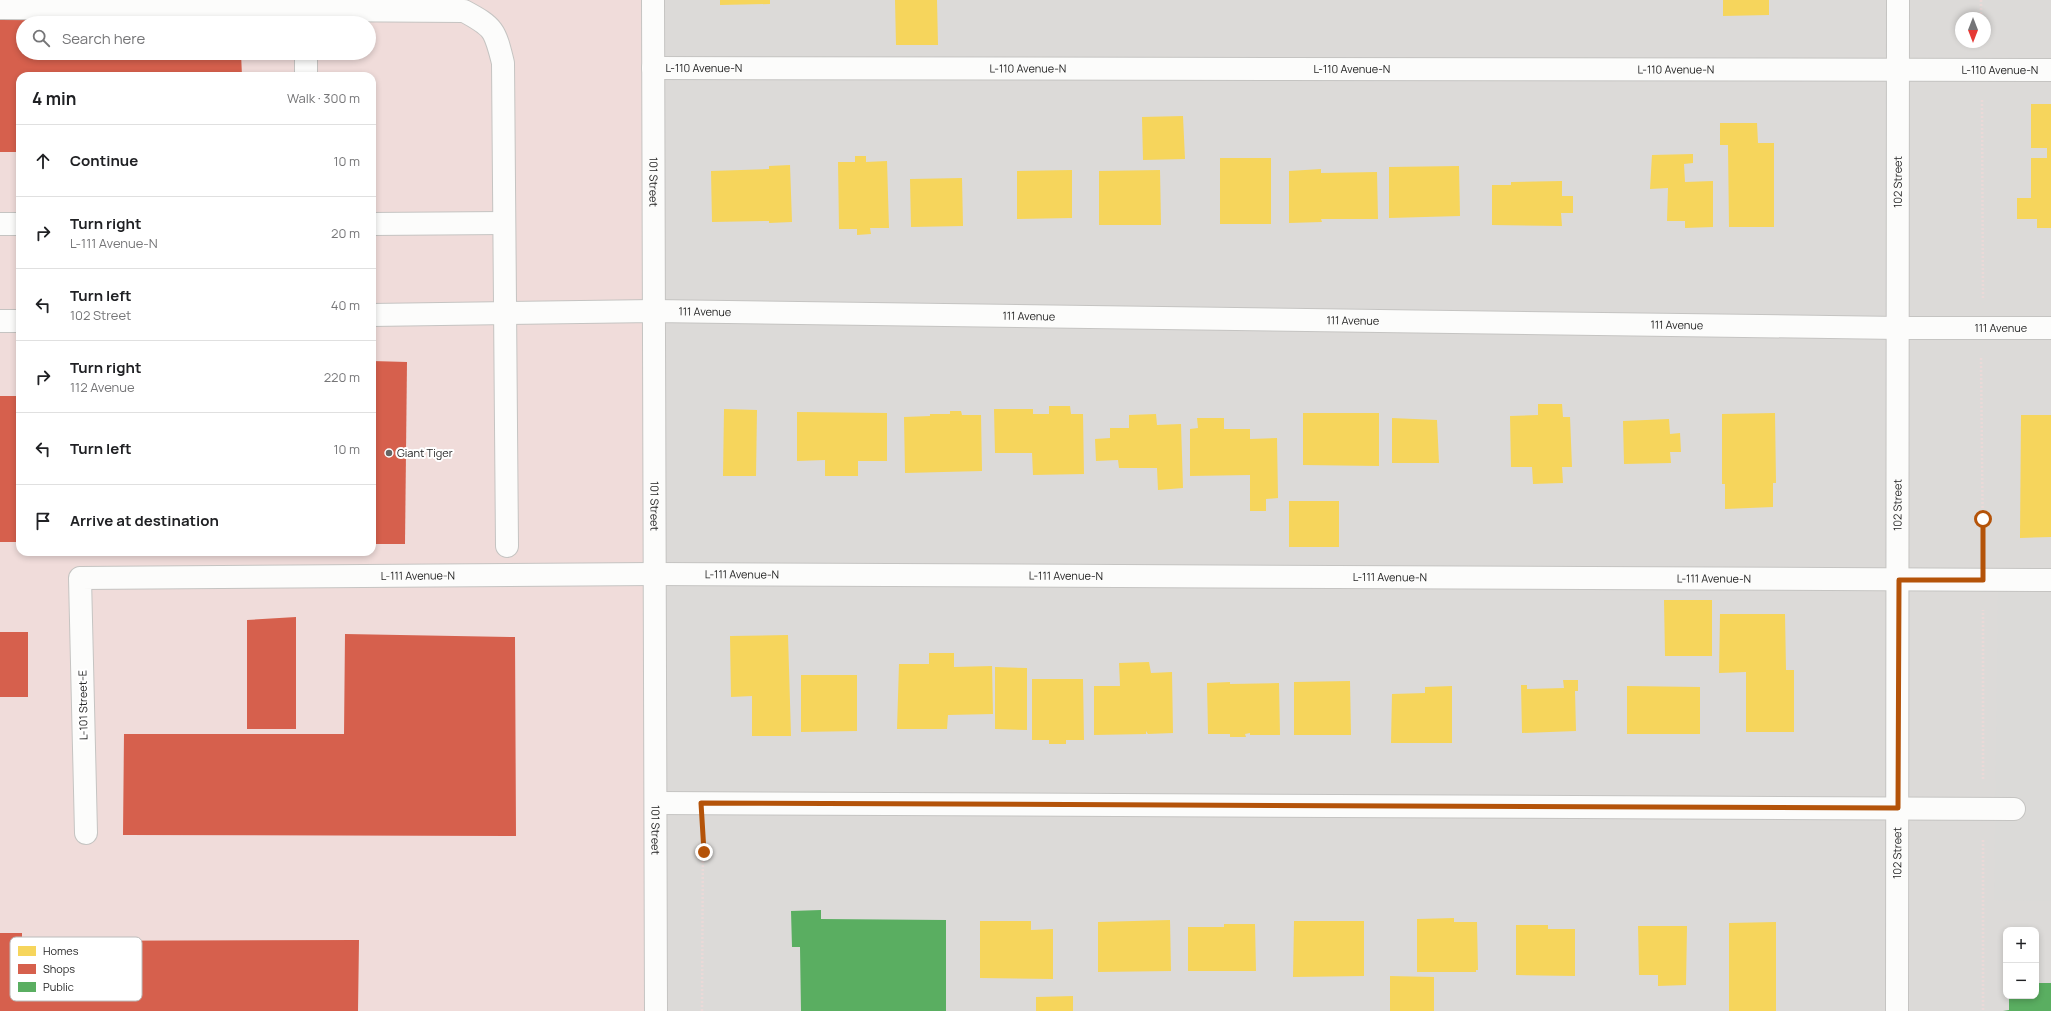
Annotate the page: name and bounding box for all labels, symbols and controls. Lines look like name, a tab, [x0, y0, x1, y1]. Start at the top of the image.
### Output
north arrow	[1955, 12, 1991, 48]
search box	[16, 16, 376, 60]
icon: search	[30, 27, 52, 49]
text: Search here	[62, 28, 145, 49]
street label: L-110 Avenue-N	[666, 60, 742, 75]
street label: L-110 Avenue-N	[990, 60, 1066, 76]
street label: L-110 Avenue-N	[1314, 61, 1390, 76]
street label: L-110 Avenue-N	[1638, 61, 1714, 77]
street label: L-110 Avenue-N	[1962, 62, 2038, 77]
text: 4 min	[32, 87, 76, 110]
text: Walk · 300 m	[287, 89, 360, 107]
icon: ahead	[32, 150, 54, 172]
text: Continue	[70, 150, 138, 171]
text: 10 m	[333, 152, 360, 170]
street label: 102 Street	[1890, 156, 1905, 208]
street label: 101 Street	[646, 157, 662, 207]
text: Turn right	[70, 213, 141, 234]
icon: right	[32, 222, 54, 244]
text: 20 m	[331, 224, 360, 242]
text: L-111 Avenue-N	[70, 234, 158, 252]
text: Turn left	[70, 285, 132, 306]
icon: left	[32, 294, 54, 316]
text: 40 m	[331, 296, 360, 314]
street label: 111 Avenue	[678, 303, 732, 319]
text: 102 Street	[70, 306, 131, 324]
street label: 111 Avenue	[1002, 308, 1056, 323]
street label: 111 Avenue	[1326, 312, 1380, 328]
street label: 111 Avenue	[1650, 317, 1704, 332]
street label: 111 Avenue	[1974, 320, 2028, 335]
text: Turn right	[70, 357, 141, 378]
icon: right	[32, 366, 54, 388]
text: 220 m	[324, 368, 360, 386]
text: 112 Avenue	[70, 378, 135, 396]
icon: left	[32, 438, 54, 460]
text: Turn left	[70, 438, 132, 459]
text: 10 m	[333, 440, 360, 458]
place label: Giant Tiger	[397, 445, 453, 460]
marker: Giant Tiger	[384, 448, 394, 458]
street label: 102 Street	[1889, 479, 1905, 531]
street label: 101 Street	[647, 481, 663, 531]
icon: arrive	[32, 510, 54, 532]
text: Arrive at destination	[70, 510, 219, 531]
route start	[1974, 510, 1992, 528]
street label: L-111 Avenue-N	[705, 566, 779, 582]
street label: L-111 Avenue-N	[381, 567, 455, 583]
street label: L-111 Avenue-N	[1029, 568, 1103, 583]
street label: L-111 Avenue-N	[1353, 569, 1427, 584]
street label: L-111 Avenue-N	[1677, 570, 1751, 586]
street label: L-101 Street-E	[74, 670, 91, 740]
street label: 101 Street	[648, 805, 664, 855]
street label: 102 Street	[1889, 827, 1904, 879]
route end	[695, 843, 713, 861]
map controls	[2003, 927, 2039, 999]
button: +	[2003, 927, 2039, 963]
legend	[10, 937, 142, 1001]
text: Homes	[43, 943, 79, 958]
text: Shops	[43, 961, 75, 976]
button: −	[2003, 963, 2039, 999]
text: Public	[43, 979, 74, 994]

